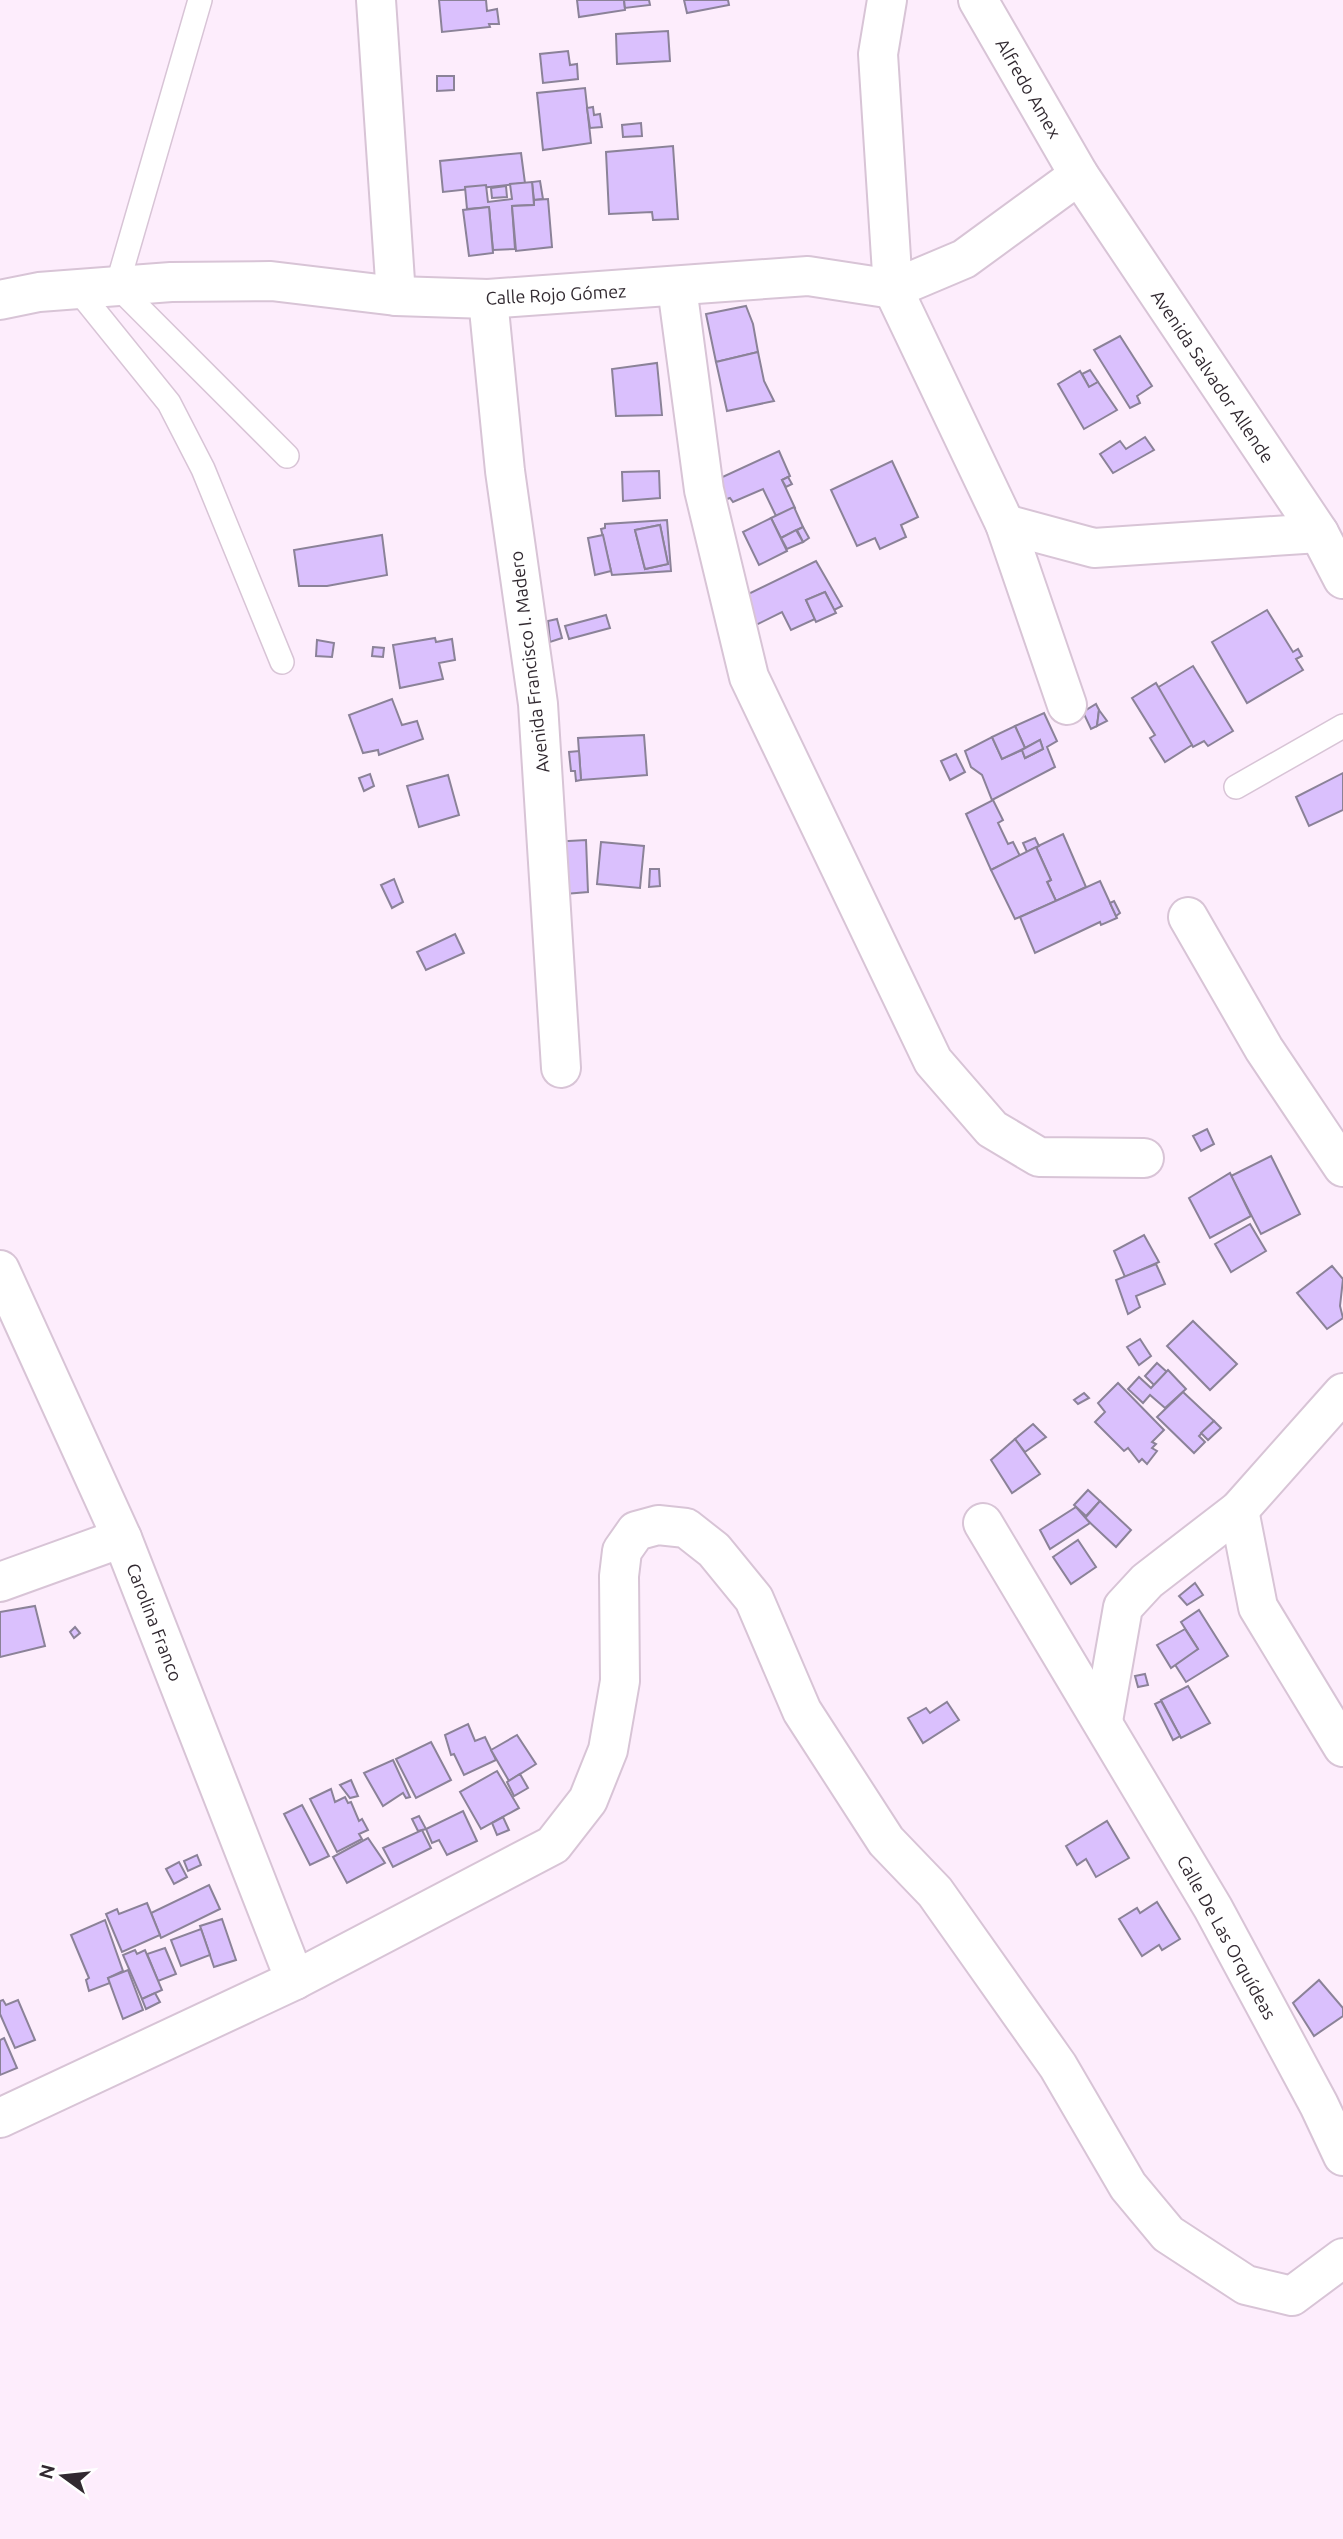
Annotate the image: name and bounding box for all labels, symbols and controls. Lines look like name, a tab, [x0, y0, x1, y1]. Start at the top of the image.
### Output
street label: Alfredo Amex	[992, 35, 1066, 141]
street label: Calle Rojo Gómez	[485, 280, 627, 308]
street label: Avenida Salvador Allende	[1148, 286, 1278, 466]
street label: Avenida Francisco I. Madero	[505, 550, 553, 774]
street label: Carolina Franco	[123, 1560, 187, 1684]
street label: Calle De Las Orquídeas	[1174, 1852, 1281, 2023]
north arrow	[28, 2441, 98, 2511]
text: N	[34, 2462, 59, 2481]

